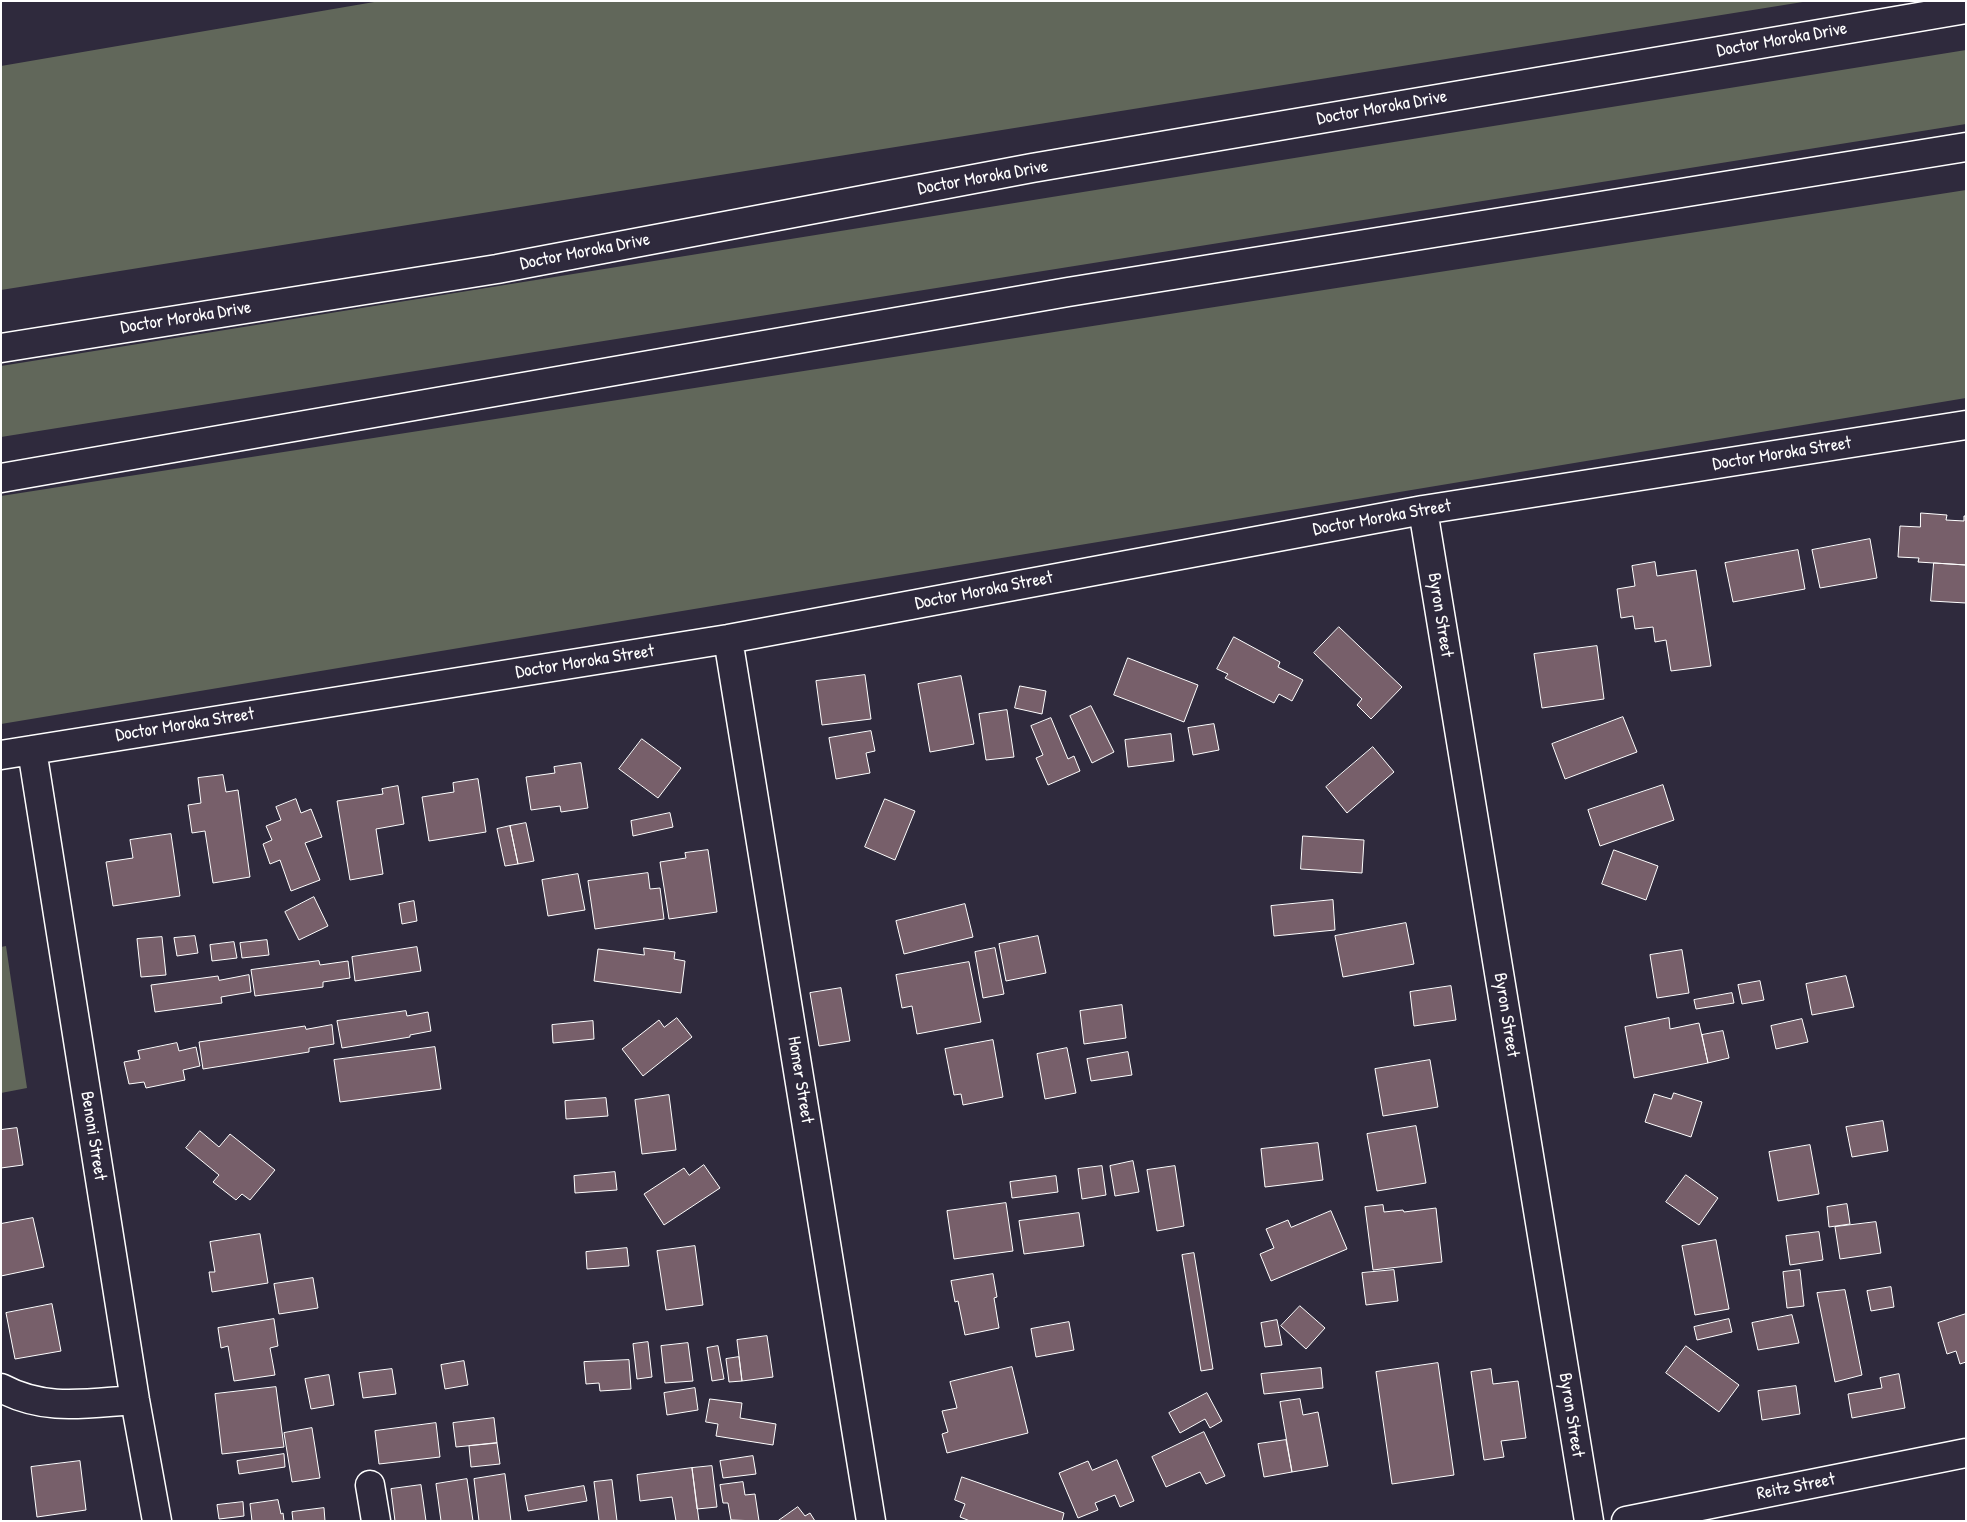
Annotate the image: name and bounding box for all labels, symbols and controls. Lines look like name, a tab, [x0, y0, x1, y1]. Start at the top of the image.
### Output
street label: Doctor Moroka Drive	[1715, 18, 1849, 62]
street label: Doctor Moroka Drive	[1315, 86, 1449, 130]
street label: Doctor Moroka Drive	[916, 156, 1050, 200]
street label: Doctor Moroka Drive	[518, 229, 652, 275]
street label: Doctor Moroka Drive	[119, 297, 253, 339]
street label: Doctor Moroka Street	[1711, 432, 1853, 476]
street label: Doctor Moroka Street	[1311, 495, 1453, 541]
street label: Doctor Moroka Street	[913, 567, 1055, 615]
street label: Byron Street	[1423, 571, 1457, 659]
street label: Doctor Moroka Street	[514, 640, 656, 684]
street label: Doctor Moroka Street	[114, 703, 256, 747]
street label: Byron Street	[1489, 971, 1523, 1059]
street label: Homer Street	[782, 1035, 818, 1125]
street label: Benoni Street	[75, 1090, 111, 1182]
street label: Byron Street	[1554, 1371, 1588, 1459]
street label: Reitz Street	[1755, 1469, 1837, 1505]

